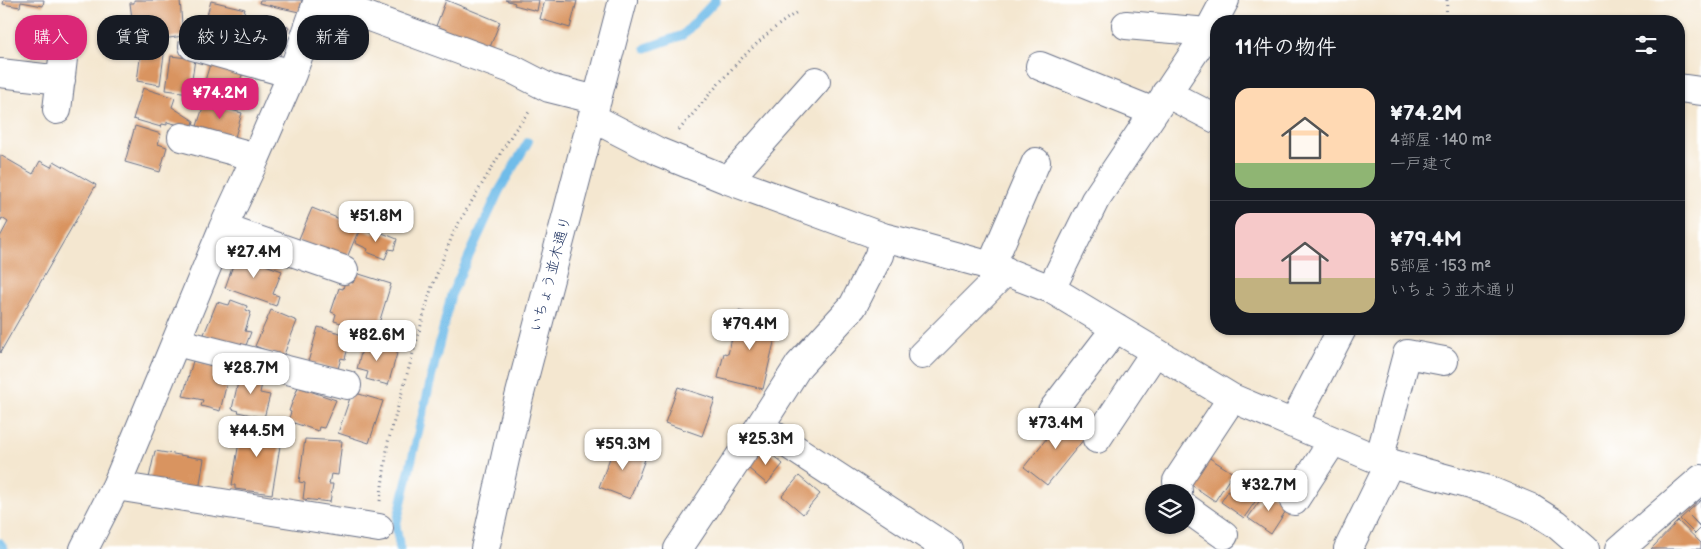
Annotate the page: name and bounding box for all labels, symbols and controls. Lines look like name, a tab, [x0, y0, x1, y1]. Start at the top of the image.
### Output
chip: 購入	[15, 15, 87, 60]
chip: 賃貸	[97, 15, 169, 60]
chip: 絞り込み	[179, 15, 287, 60]
chip: 新着	[297, 15, 369, 60]
icon: filters	[1632, 31, 1660, 59]
text: 11件の物件	[1235, 35, 1337, 60]
pin: ¥74.2M	[179, 78, 261, 120]
text: ¥74.2M	[193, 84, 248, 103]
text: ¥74.2M	[1390, 101, 1462, 126]
icon: home	[1275, 108, 1335, 168]
text: 4部屋 · 140 m²	[1390, 131, 1492, 150]
text: 一戸建て	[1390, 155, 1454, 174]
pin: ¥51.8M	[335, 200, 417, 243]
text: ¥51.8M	[350, 207, 402, 226]
street label: いちょう並木通り	[526, 214, 576, 334]
text: ¥79.4M	[1390, 227, 1462, 252]
icon: home	[1275, 233, 1335, 293]
pin: ¥27.4M	[213, 236, 295, 279]
text: ¥27.4M	[227, 243, 281, 262]
text: 5部屋 · 153 m²	[1390, 257, 1491, 276]
text: いちょう並木通り	[1390, 281, 1518, 300]
pin: ¥79.4M	[709, 308, 791, 351]
text: ¥79.4M	[723, 315, 777, 334]
pin: ¥82.6M	[336, 320, 418, 362]
text: ¥82.6M	[349, 326, 405, 345]
pin: ¥28.7M	[210, 352, 292, 395]
text: ¥28.7M	[223, 359, 279, 378]
pin: ¥73.4M	[1015, 408, 1097, 450]
text: ¥73.4M	[1029, 414, 1083, 433]
pin: ¥44.5M	[216, 416, 298, 458]
text: ¥44.5M	[229, 422, 285, 441]
pin: ¥25.3M	[725, 424, 807, 466]
pin: ¥59.3M	[582, 428, 664, 471]
text: ¥25.3M	[738, 430, 794, 449]
text: ¥59.3M	[595, 435, 651, 454]
pin: ¥32.7M	[1228, 470, 1310, 512]
text: ¥32.7M	[1242, 476, 1296, 495]
map controls	[1145, 484, 1195, 534]
button: layers	[1145, 484, 1195, 534]

